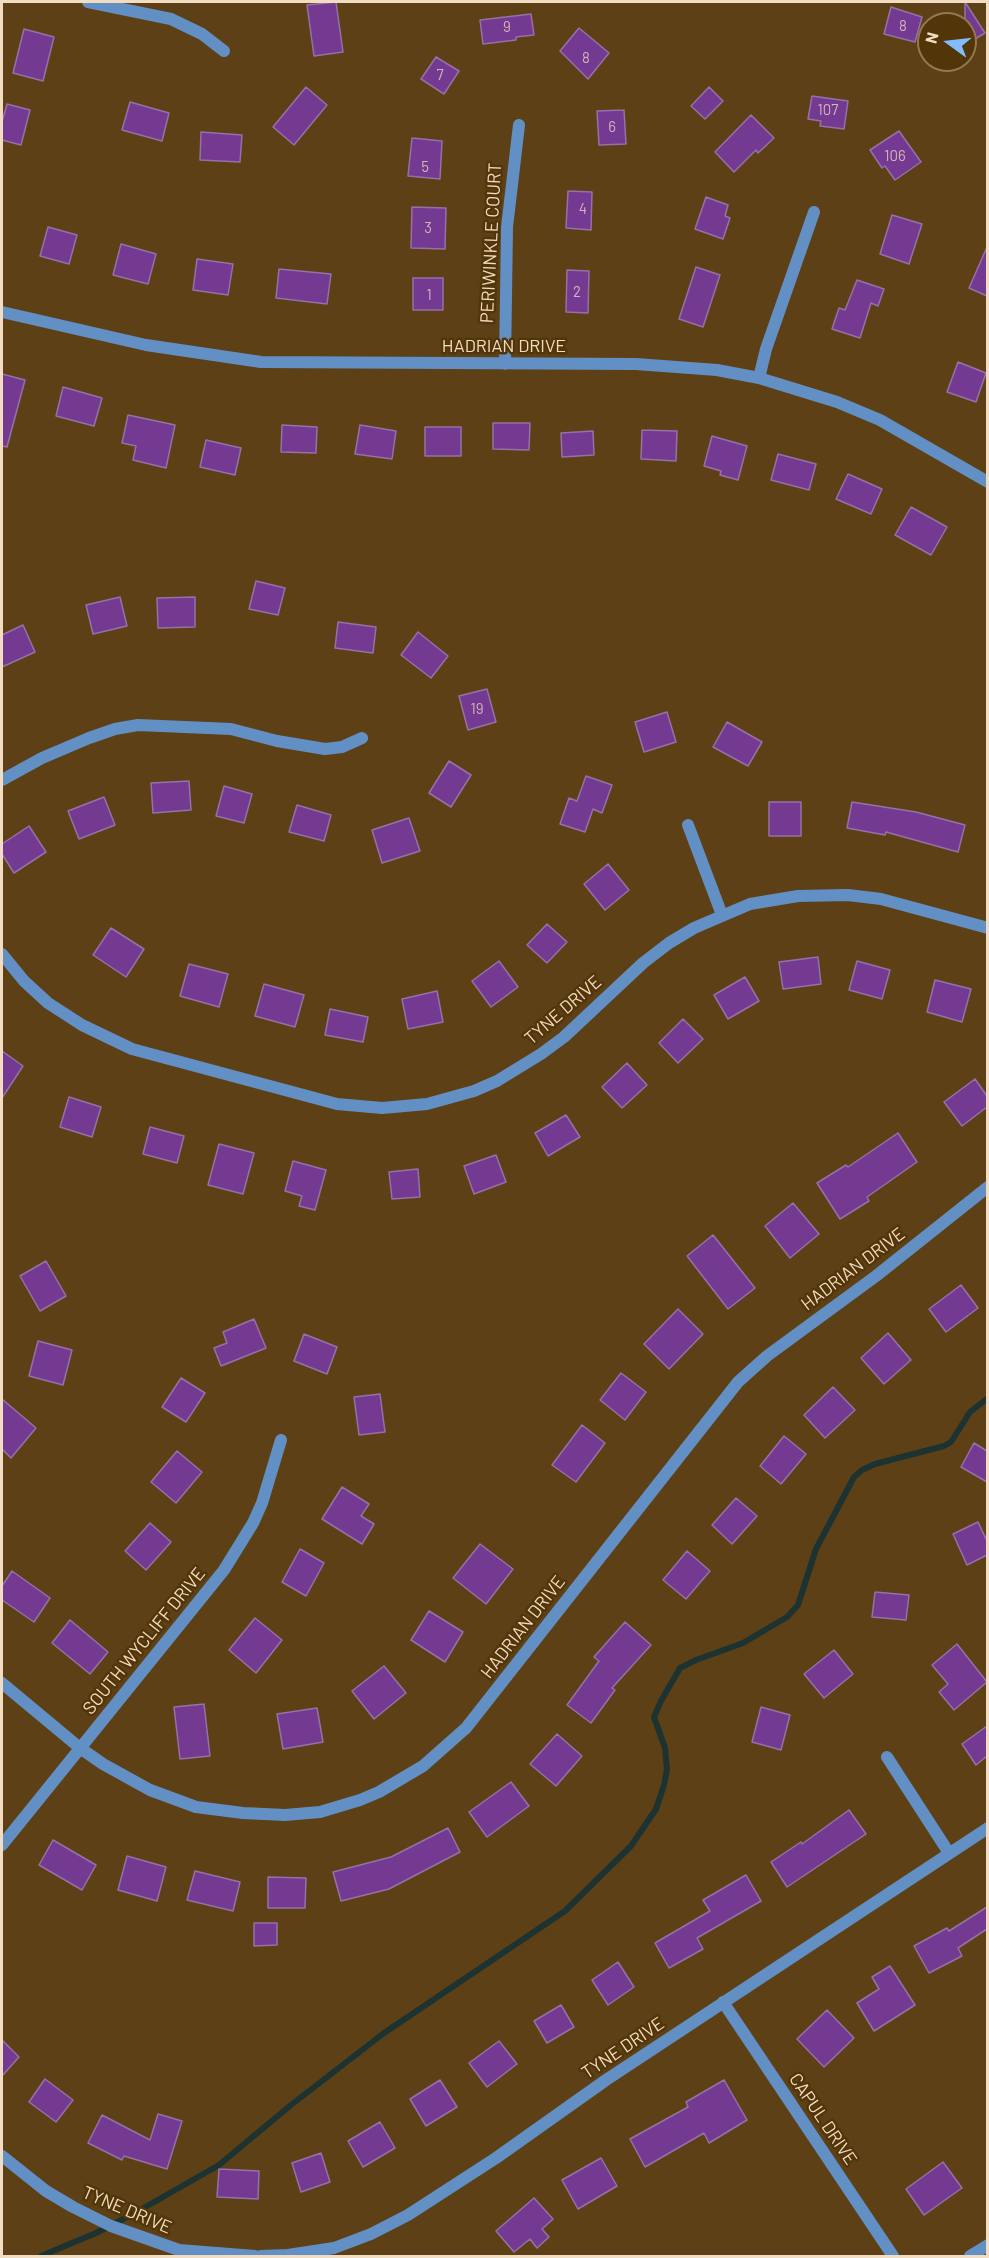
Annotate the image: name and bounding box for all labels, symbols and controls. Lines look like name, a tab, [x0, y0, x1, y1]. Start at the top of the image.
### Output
north arrow	[917, 12, 977, 72]
house number: 8	[899, 17, 907, 35]
house number: 9	[503, 18, 511, 36]
text: N	[921, 30, 942, 45]
house number: 8	[582, 49, 590, 67]
house number: 7	[436, 66, 444, 84]
house number: 107	[818, 101, 838, 119]
house number: 6	[608, 118, 616, 136]
house number: 106	[884, 147, 906, 165]
house number: 5	[421, 158, 429, 176]
street label: PERIWINKLE COURT	[476, 162, 506, 324]
house number: 4	[579, 200, 587, 218]
house number: 3	[424, 219, 432, 237]
house number: 2	[573, 283, 581, 301]
house number: 1	[426, 286, 432, 304]
street label: HADRIAN DRIVE	[442, 335, 566, 357]
house number: 19	[470, 700, 484, 718]
street label: TYNE DRIVE	[520, 971, 606, 1049]
street label: HADRIAN DRIVE	[797, 1223, 909, 1315]
street label: SOUTH WYCLIFF DRIVE	[78, 1563, 210, 1719]
street label: HADRIAN DRIVE	[476, 1571, 570, 1683]
street label: TYNE DRIVE	[578, 2013, 668, 2083]
street label: CAPUL DRIVE	[784, 2069, 862, 2169]
street label: TYNE DRIVE	[79, 2182, 175, 2238]

